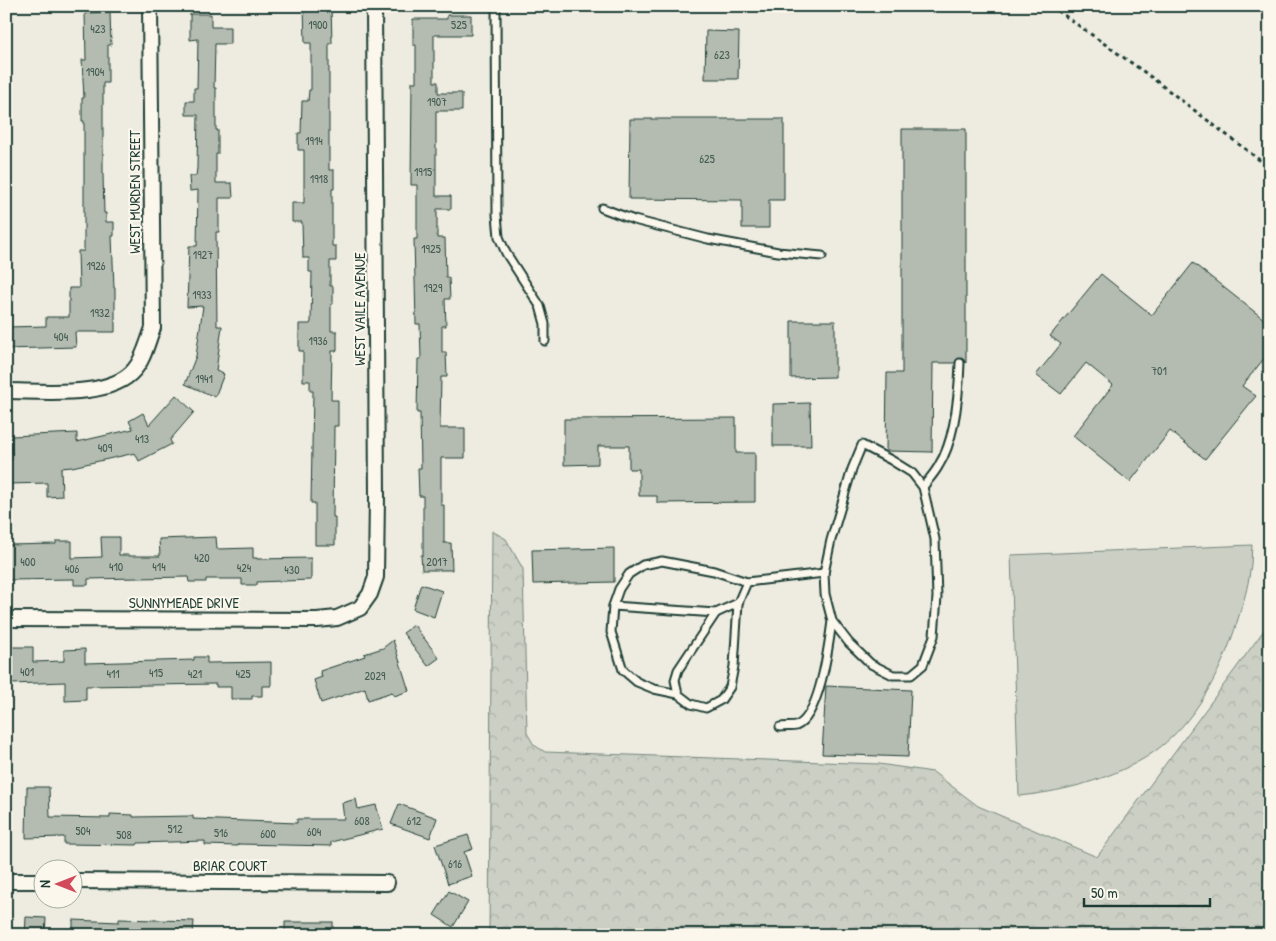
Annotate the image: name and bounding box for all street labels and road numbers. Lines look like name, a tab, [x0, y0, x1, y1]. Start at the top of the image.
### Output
street label: WEST MURDEN STREET	[124, 129, 145, 254]
street label: WEST VAILE AVENUE	[349, 252, 370, 366]
street label: SUNNYMEADE DRIVE	[129, 592, 240, 613]
street label: BRIAR COURT	[193, 855, 268, 876]

